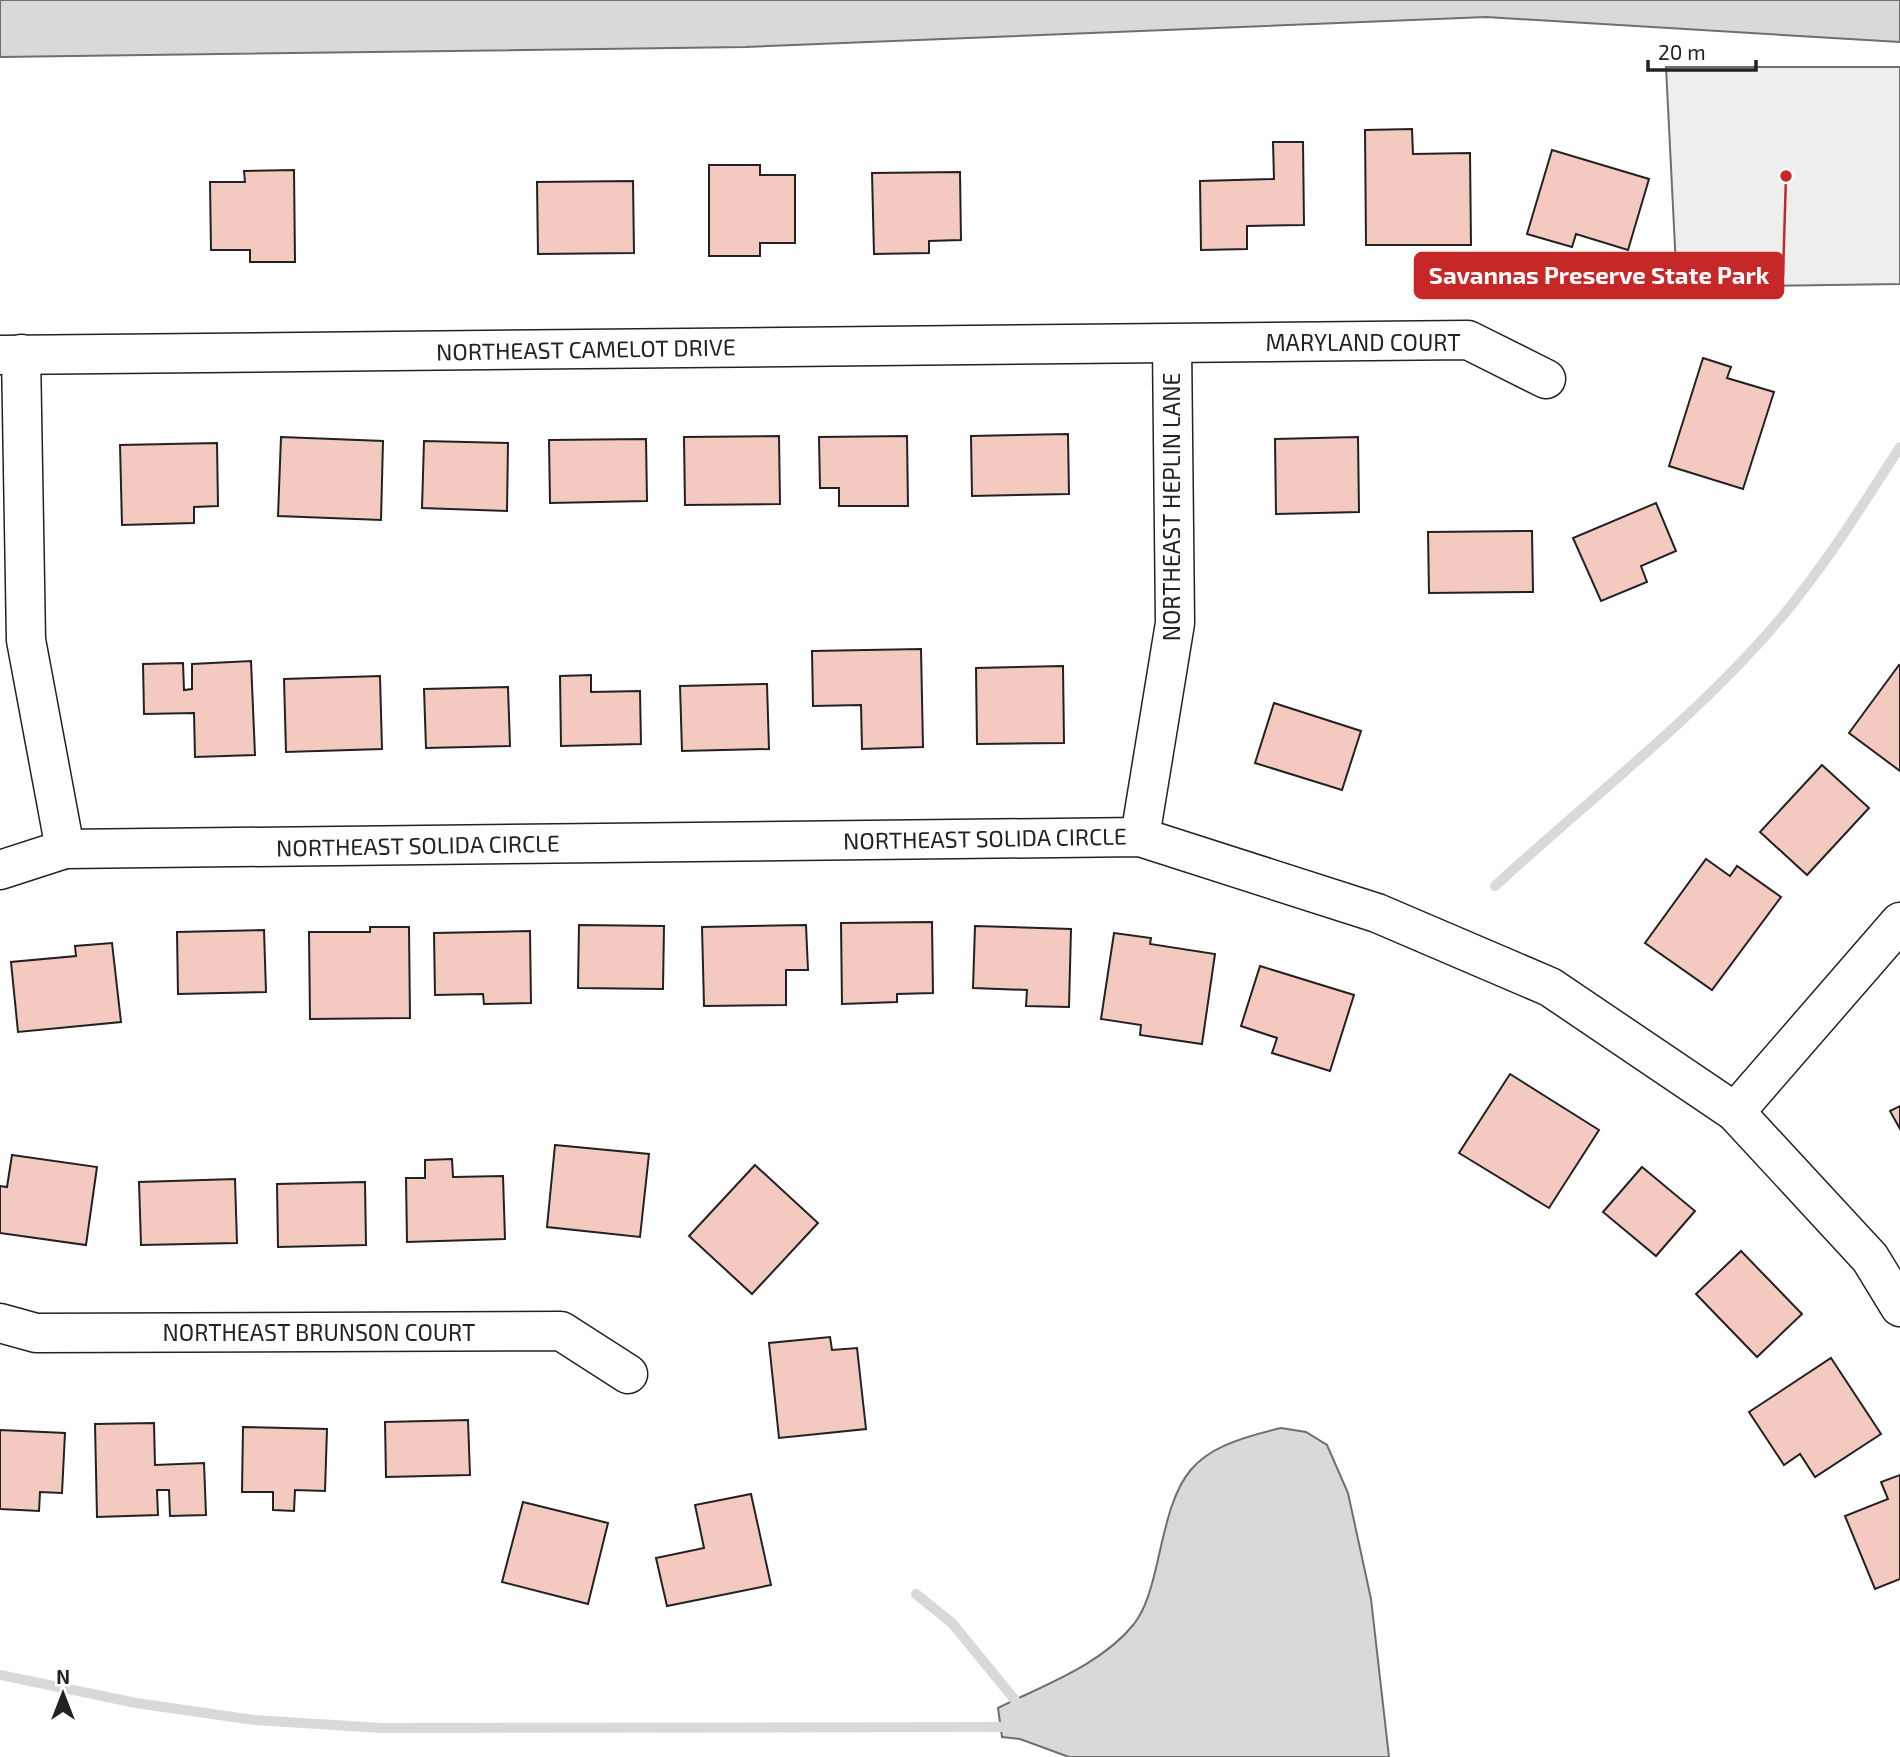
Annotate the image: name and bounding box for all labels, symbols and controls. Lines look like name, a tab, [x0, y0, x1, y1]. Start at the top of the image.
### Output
scale bar	[1648, 28, 1756, 72]
text: 20 m	[1658, 39, 1706, 64]
callout: Savannas Preserve State Park	[1415, 253, 1783, 298]
text: Savannas Preserve State Park	[1429, 260, 1770, 289]
street label: MARYLAND COURT	[1265, 328, 1461, 356]
street label: NORTHEAST CAMELOT DRIVE	[436, 332, 736, 366]
street label: NORTHEAST HEPLIN LANE	[1157, 373, 1185, 641]
street label: NORTHEAST SOLIDA CIRCLE	[843, 822, 1127, 854]
street label: NORTHEAST SOLIDA CIRCLE	[276, 829, 560, 861]
street label: NORTHEAST BRUNSON COURT	[163, 1318, 475, 1346]
north arrow	[28, 1659, 98, 1729]
text: N	[56, 1665, 70, 1688]

